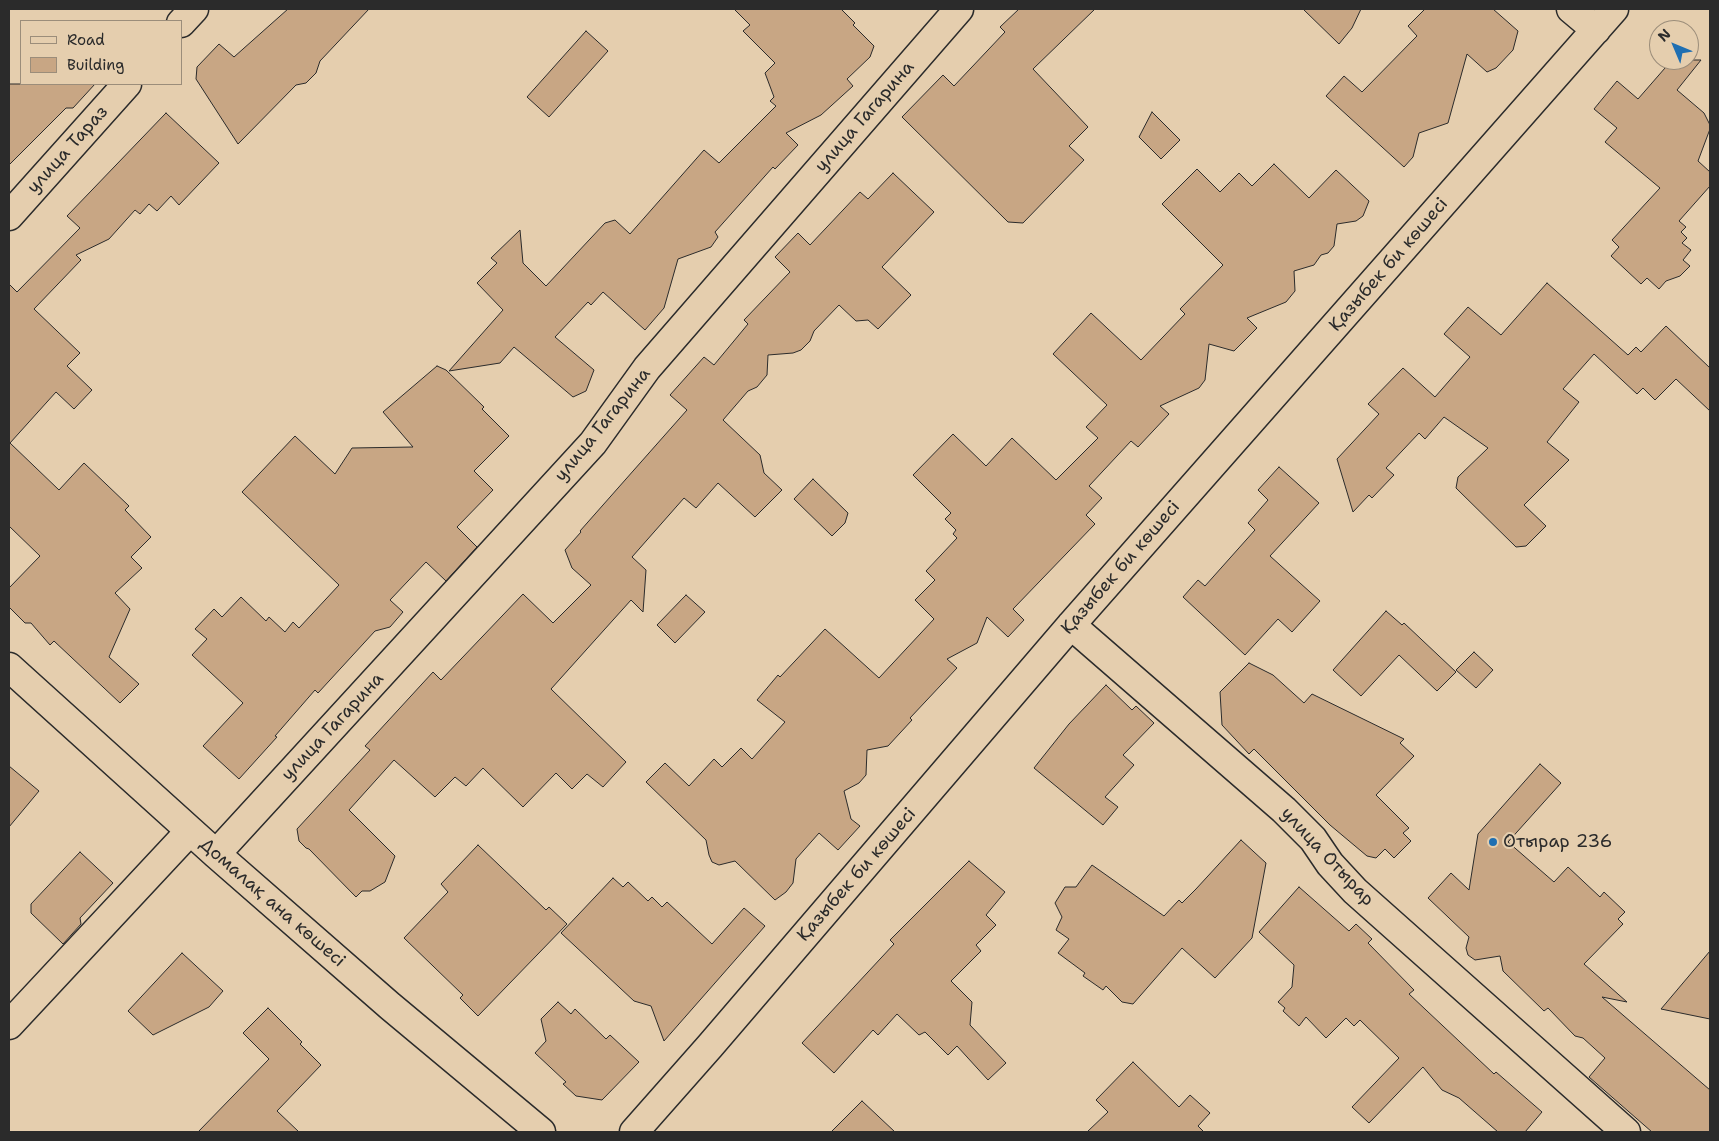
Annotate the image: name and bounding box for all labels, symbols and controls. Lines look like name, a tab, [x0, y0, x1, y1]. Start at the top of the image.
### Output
legend	[20, 20, 182, 85]
north arrow	[1649, 20, 1699, 70]
text: N	[1654, 25, 1674, 45]
text: Road	[67, 30, 105, 50]
text: Building	[67, 55, 124, 75]
street label: улица Гагарина	[811, 57, 919, 177]
street label: улица Тараз	[23, 102, 113, 198]
street label: Қазыбек би көшесі	[1325, 194, 1453, 336]
street label: улица Гагарина	[551, 364, 655, 486]
street label: Қазыбек би көшесі	[1057, 497, 1185, 639]
street label: улица Гагарина	[277, 668, 389, 786]
street label: улица Отырар	[1276, 803, 1378, 911]
street label: Қазыбек би көшесі	[793, 804, 921, 946]
place label: Отырар 236	[1503, 831, 1612, 853]
street label: Домалақ ана көшесі	[195, 834, 349, 972]
marker: Отырар 236	[1487, 836, 1499, 848]

